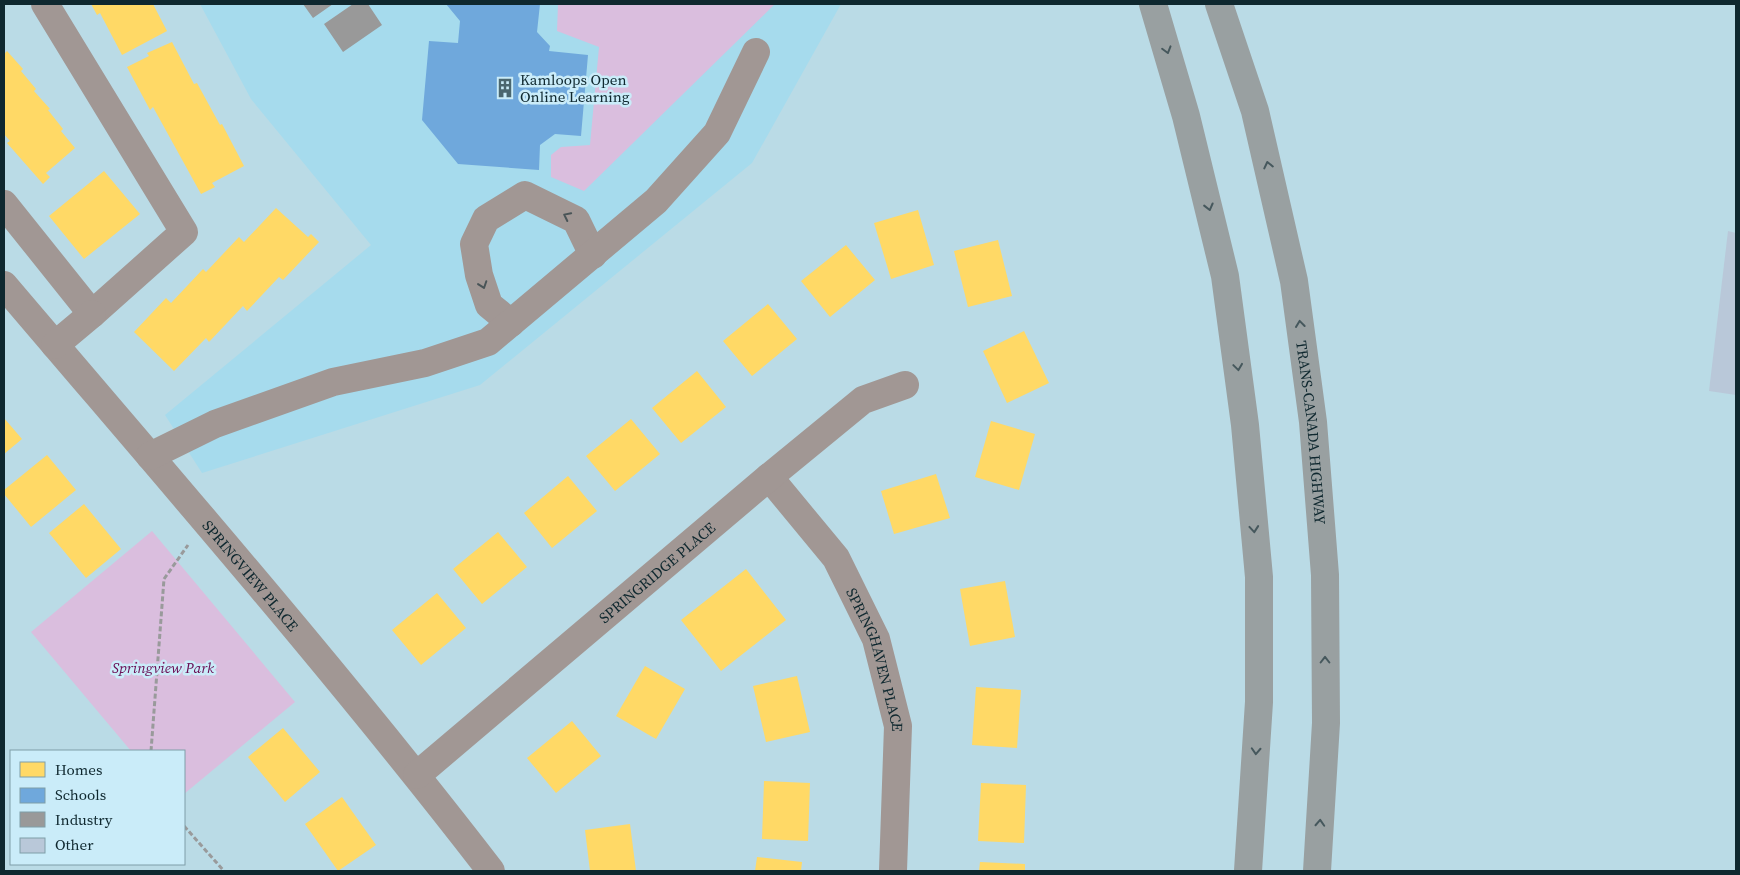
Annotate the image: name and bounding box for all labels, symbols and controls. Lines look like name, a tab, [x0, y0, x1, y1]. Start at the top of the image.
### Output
one-way arrow	[1161, 46, 1171, 54]
place label: Kamloops Open Online Learning	[520, 69, 630, 107]
building icon: Kamloops Open Online Learning	[494, 77, 516, 99]
one-way arrow	[1263, 161, 1274, 169]
one-way arrow	[1203, 203, 1213, 211]
one-way arrow	[563, 211, 572, 222]
one-way arrow	[477, 280, 487, 288]
one-way arrow	[1295, 320, 1306, 328]
street label: TRANS-CANADA HIGHWAY	[1292, 339, 1332, 526]
one-way arrow	[1232, 363, 1242, 371]
street label: SPRINGVIEW PLACE	[198, 515, 304, 635]
street label: SPRINGRIDGE PLACE	[594, 517, 719, 628]
one-way arrow	[1249, 525, 1260, 533]
street label: SPRINGHAVEN PLACE	[842, 584, 909, 732]
one-way arrow	[1320, 656, 1330, 664]
park label: Springview Park	[112, 657, 215, 678]
one-way arrow	[1250, 747, 1261, 755]
legend	[10, 750, 185, 865]
text: Homes	[55, 759, 102, 780]
text: Schools	[55, 784, 106, 805]
text: Industry	[55, 809, 113, 830]
one-way arrow	[1314, 818, 1325, 826]
text: Other	[55, 834, 94, 855]

